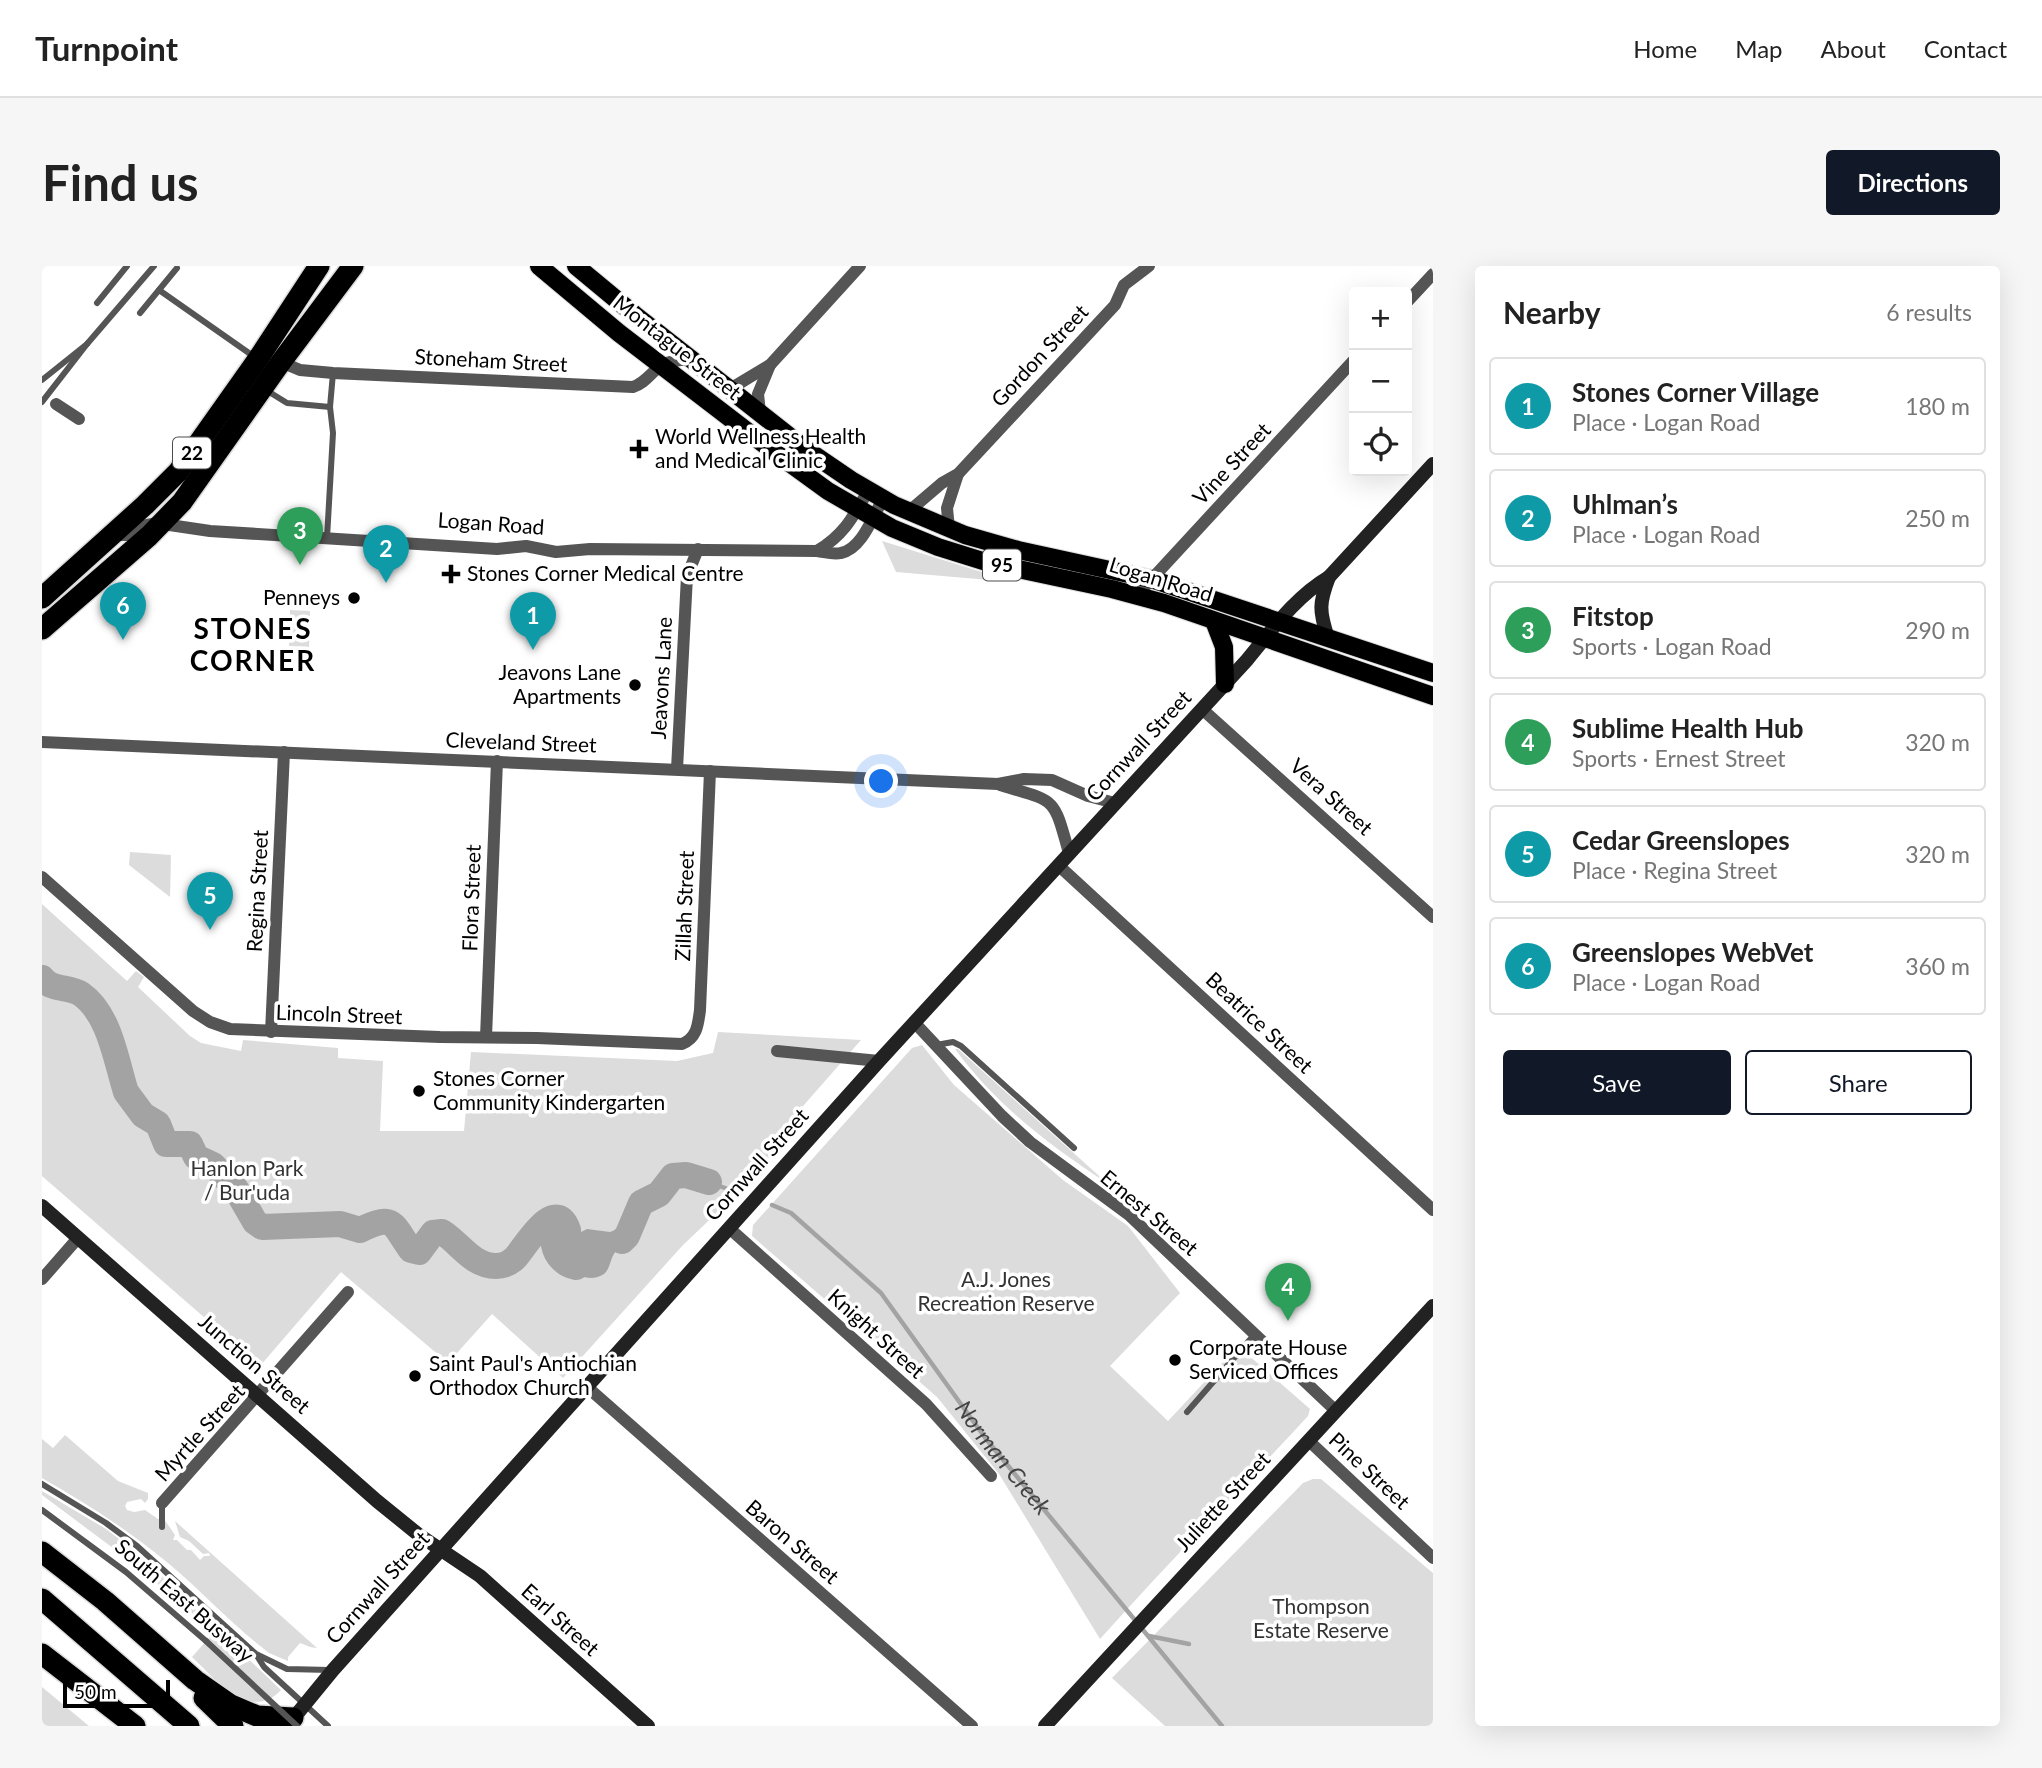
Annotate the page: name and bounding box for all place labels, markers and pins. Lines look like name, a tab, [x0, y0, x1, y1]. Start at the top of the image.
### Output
place label: World Wellness Health and Medical Clinic	[655, 423, 866, 472]
marker: World Wellness Health and Medical Clinic	[629, 439, 649, 459]
pin: 3	[277, 507, 323, 565]
pin: 2	[363, 525, 409, 583]
place label: Stones Corner Medical Centre	[467, 560, 744, 585]
marker: Stones Corner Medical Centre	[441, 564, 461, 584]
pin: 6	[100, 582, 146, 640]
place label: Penneys	[263, 584, 340, 609]
marker: Penneys	[346, 590, 362, 606]
pin: 1	[510, 592, 556, 650]
place label: Jeavons Lane Apartments	[499, 659, 621, 708]
marker: Jeavons Lane Apartments	[627, 677, 643, 693]
pin: 5	[187, 872, 233, 930]
place label: Stones Corner Community Kindergarten	[433, 1065, 665, 1114]
marker: Stones Corner Community Kindergarten	[411, 1083, 427, 1099]
pin: 4	[1265, 1263, 1311, 1321]
place label: Corporate House Serviced Offices	[1189, 1334, 1347, 1383]
place label: Saint Paul's Antiochian Orthodox Church	[429, 1350, 637, 1399]
marker: Corporate House Serviced Offices	[1167, 1352, 1183, 1368]
marker: Saint Paul's Antiochian Orthodox Church	[407, 1368, 423, 1384]

